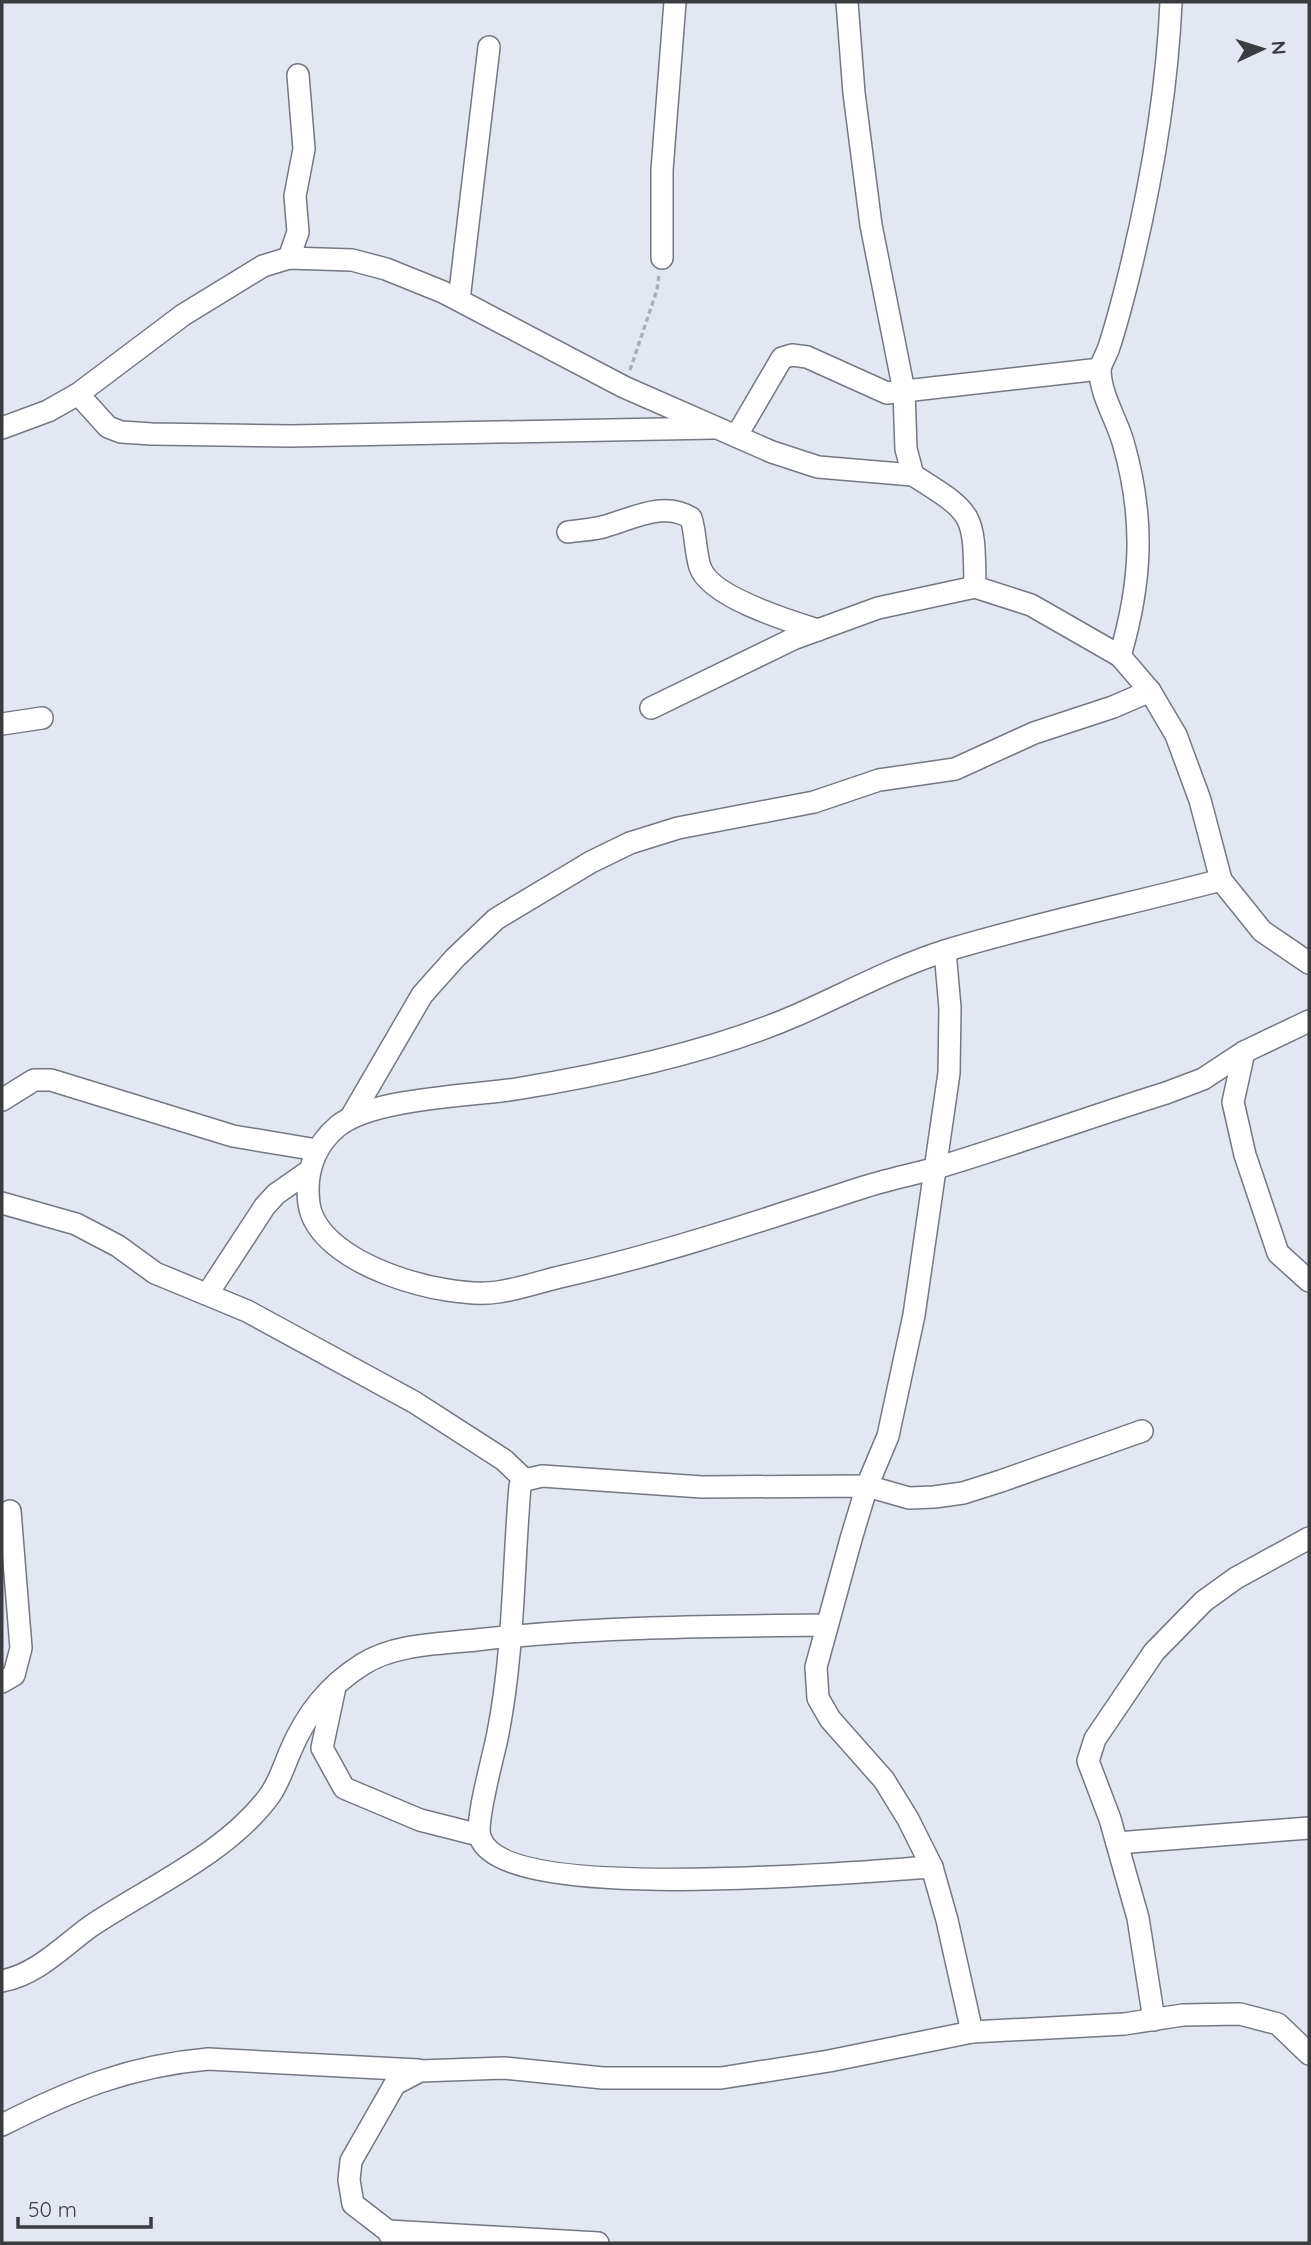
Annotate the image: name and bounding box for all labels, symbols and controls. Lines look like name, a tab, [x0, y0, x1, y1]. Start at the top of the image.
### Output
north arrow	[1227, 14, 1297, 84]
text: N	[1267, 40, 1291, 56]
scale bar	[18, 2186, 150, 2230]
text: 50 m	[28, 2196, 77, 2222]

